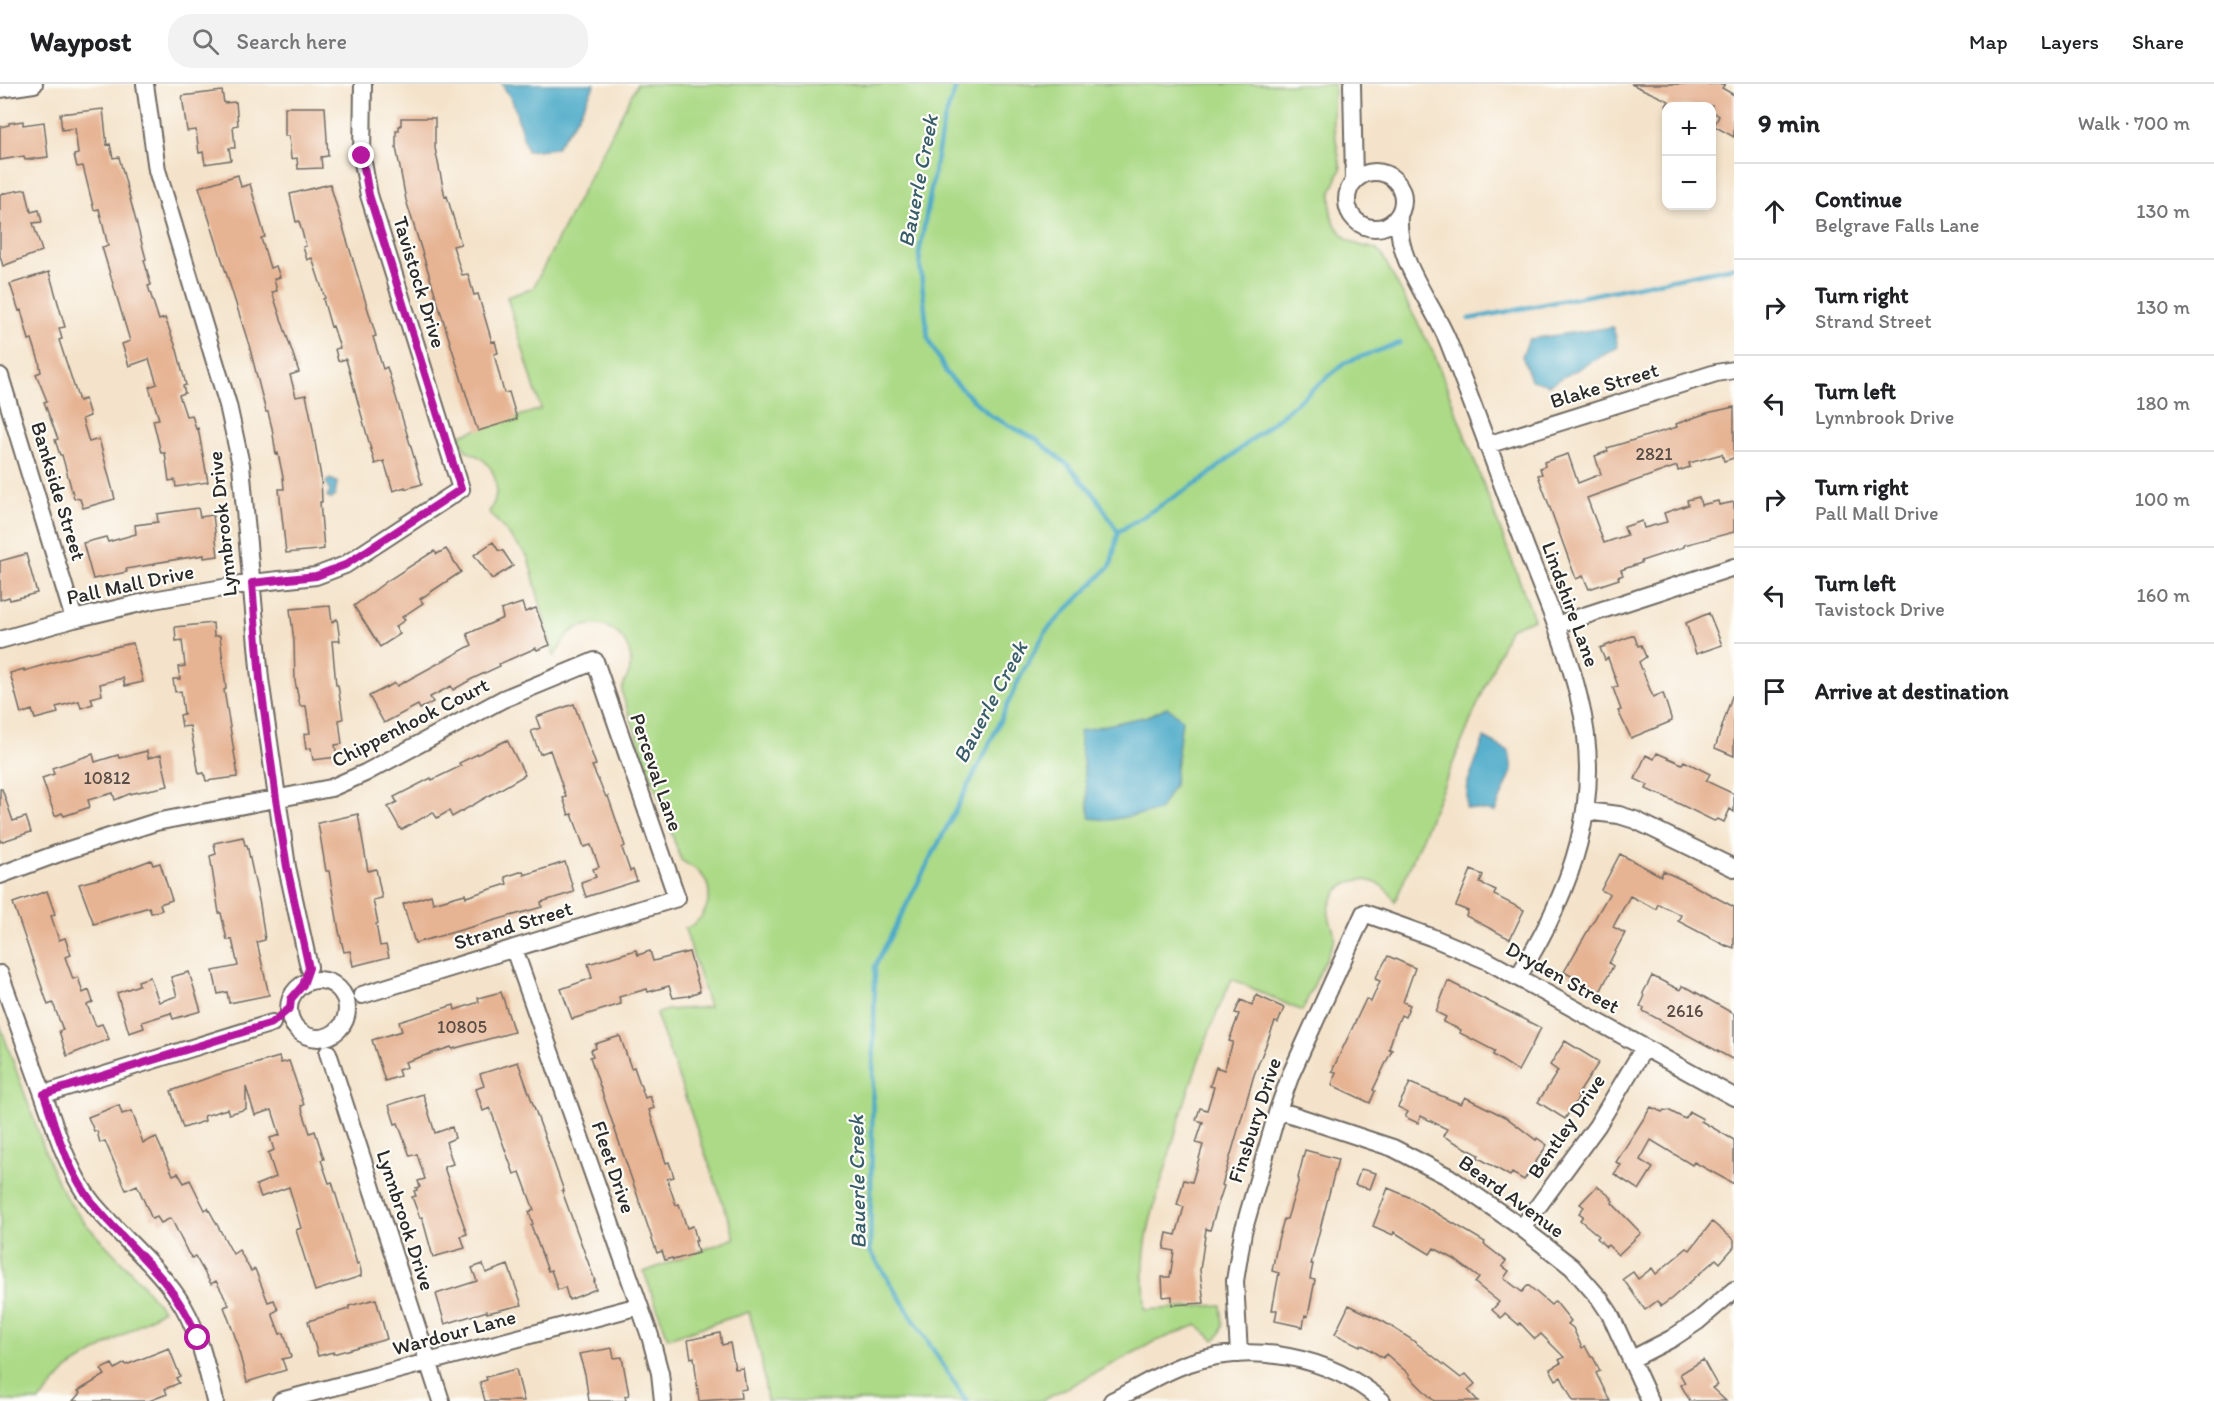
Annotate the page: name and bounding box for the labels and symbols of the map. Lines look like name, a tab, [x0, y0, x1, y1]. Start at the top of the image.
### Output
water label: Bauerle Creek	[892, 111, 944, 249]
route end	[348, 142, 374, 168]
street label: Tavistock Drive	[388, 213, 452, 351]
street label: Blake Street	[1547, 357, 1661, 413]
street label: Bankside Street	[26, 418, 92, 564]
house number: 2821	[1635, 443, 1673, 465]
street label: Lynnbrook Drive	[202, 450, 242, 598]
street label: Lindshire Lane	[1537, 538, 1605, 670]
street label: Pall Mall Drive	[64, 558, 196, 610]
water label: Bauerle Creek	[947, 635, 1034, 768]
street label: Chippenhook Court	[327, 671, 493, 772]
street label: Perceval Lane	[625, 710, 689, 834]
house number: 10812	[83, 767, 131, 789]
street label: Strand Street	[451, 895, 575, 955]
street label: Dryden Street	[1502, 935, 1624, 1019]
house number: 2616	[1667, 1000, 1703, 1022]
house number: 10805	[437, 1016, 487, 1038]
street label: Finsbury Drive	[1222, 1054, 1286, 1186]
street label: Bentley Drive	[1522, 1069, 1610, 1183]
water label: Bauerle Creek	[842, 1113, 872, 1249]
street label: Fleet Drive	[587, 1118, 641, 1216]
street label: Lynnbrook Drive	[372, 1147, 440, 1293]
street label: Beard Avenue	[1454, 1149, 1570, 1243]
street label: Wardour Lane	[390, 1304, 518, 1360]
route start	[184, 1324, 210, 1350]

